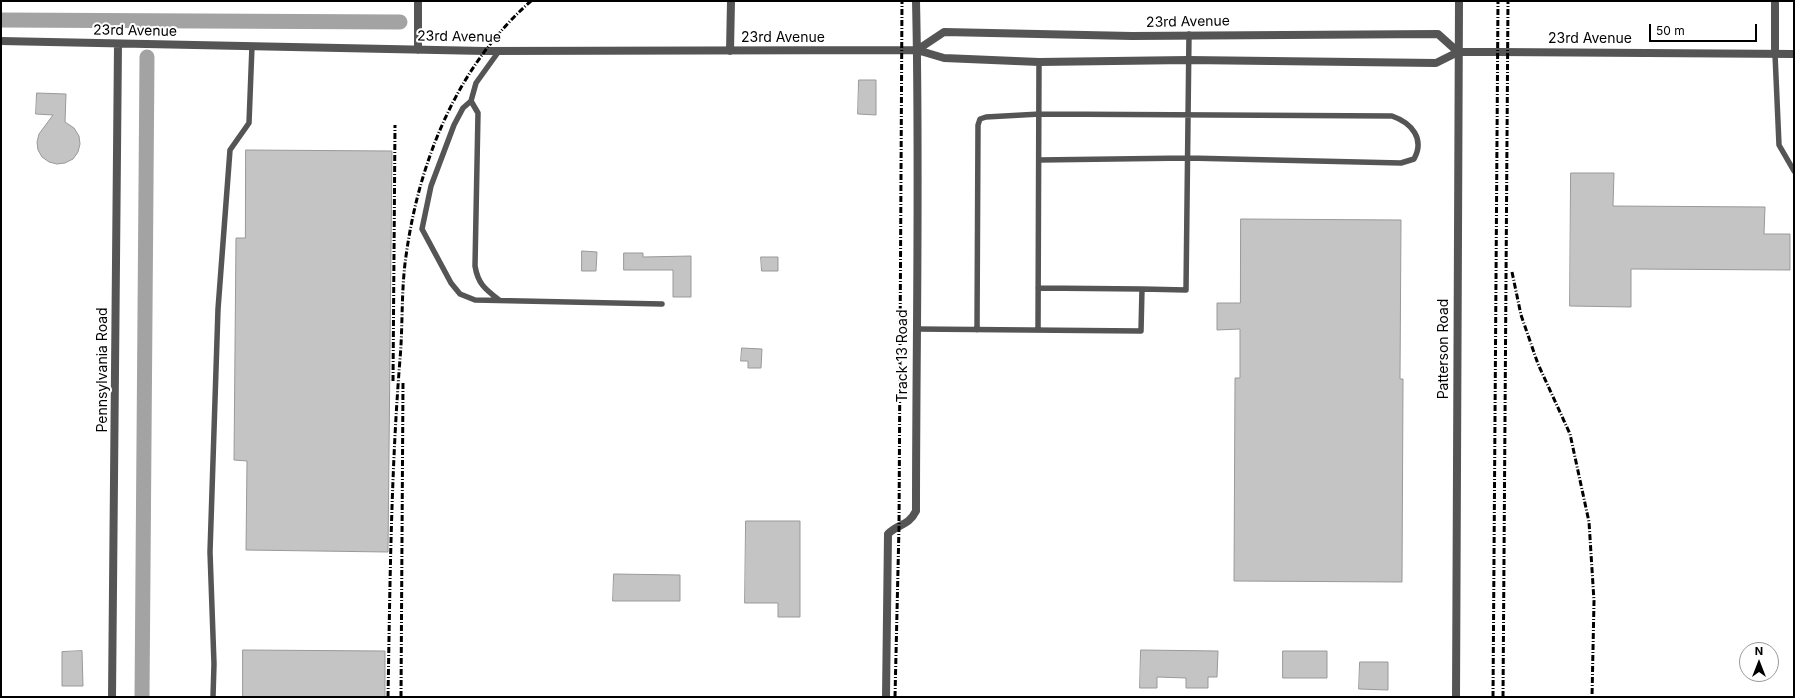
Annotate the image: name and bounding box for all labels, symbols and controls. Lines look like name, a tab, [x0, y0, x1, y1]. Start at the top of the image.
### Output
street label: 23rd Avenue	[1146, 13, 1230, 31]
scale bar	[1651, 16, 1759, 42]
street label: 23rd Avenue	[93, 22, 177, 40]
text: 50 m	[1656, 23, 1685, 38]
street label: 23rd Avenue	[417, 28, 501, 46]
street label: 23rd Avenue	[741, 30, 825, 46]
street label: 23rd Avenue	[1548, 31, 1632, 47]
street label: Patterson Road	[1436, 299, 1452, 399]
street label: Pennsylvania Road	[95, 307, 111, 433]
street label: Track 13 Road	[895, 309, 911, 403]
north arrow	[1739, 642, 1779, 682]
text: N	[1755, 644, 1763, 658]

